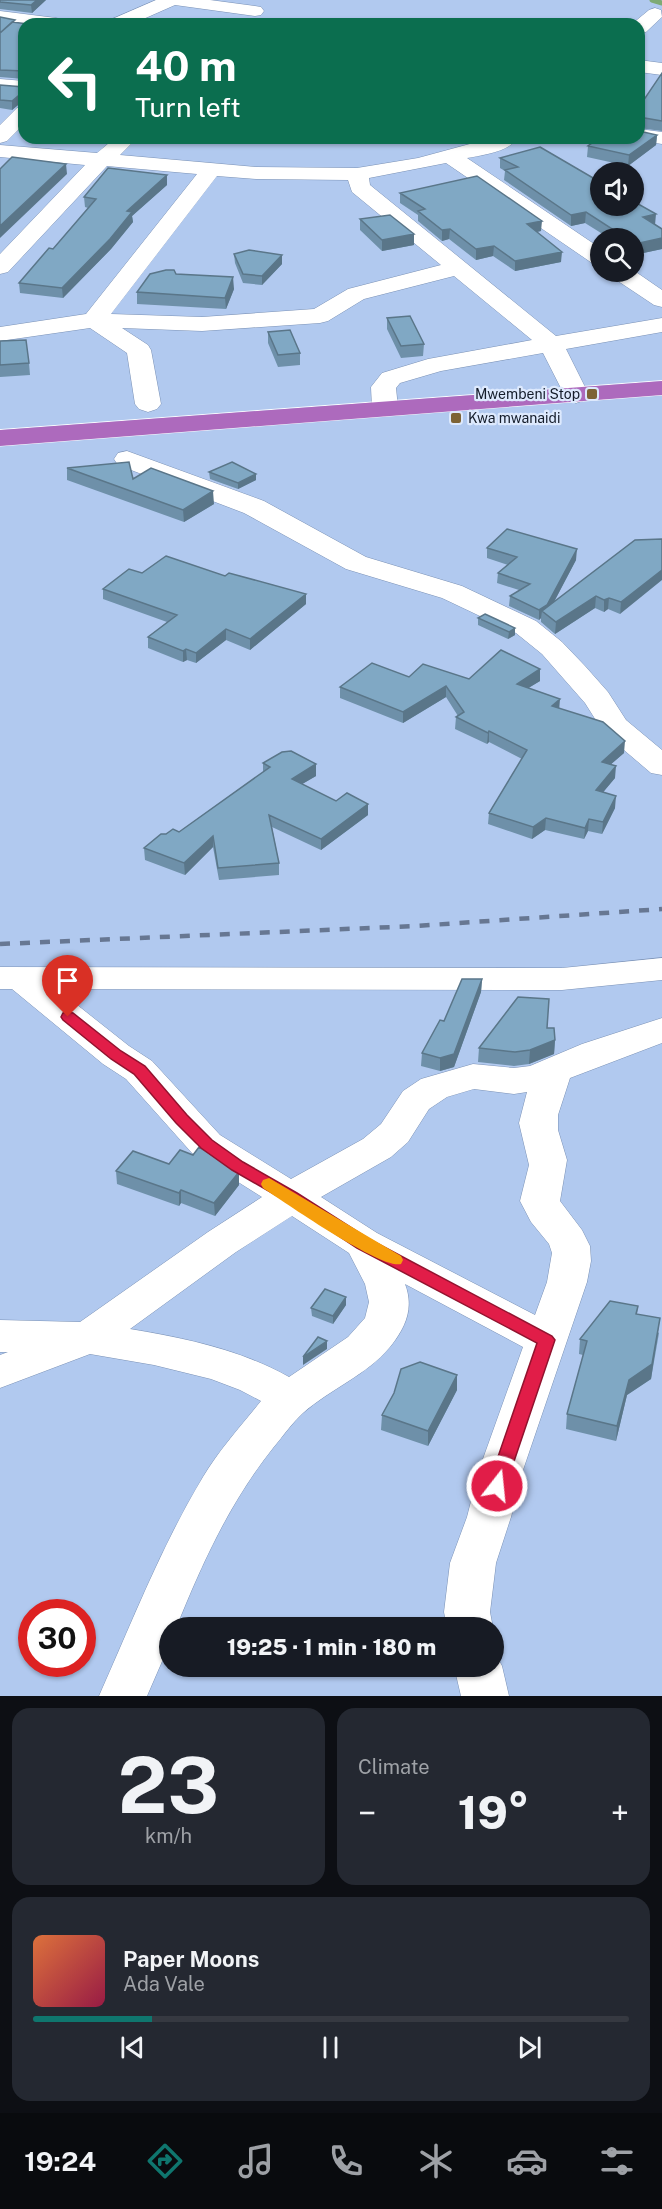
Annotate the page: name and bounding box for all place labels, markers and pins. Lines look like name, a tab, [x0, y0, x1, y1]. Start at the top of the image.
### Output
place label: Mwembeni Stop	[475, 386, 580, 402]
marker: Mwembeni Stop	[585, 387, 599, 401]
place label: Kwa mwanaidi	[468, 410, 560, 426]
marker: Kwa mwanaidi	[449, 411, 463, 425]
pin	[42, 955, 93, 1017]

